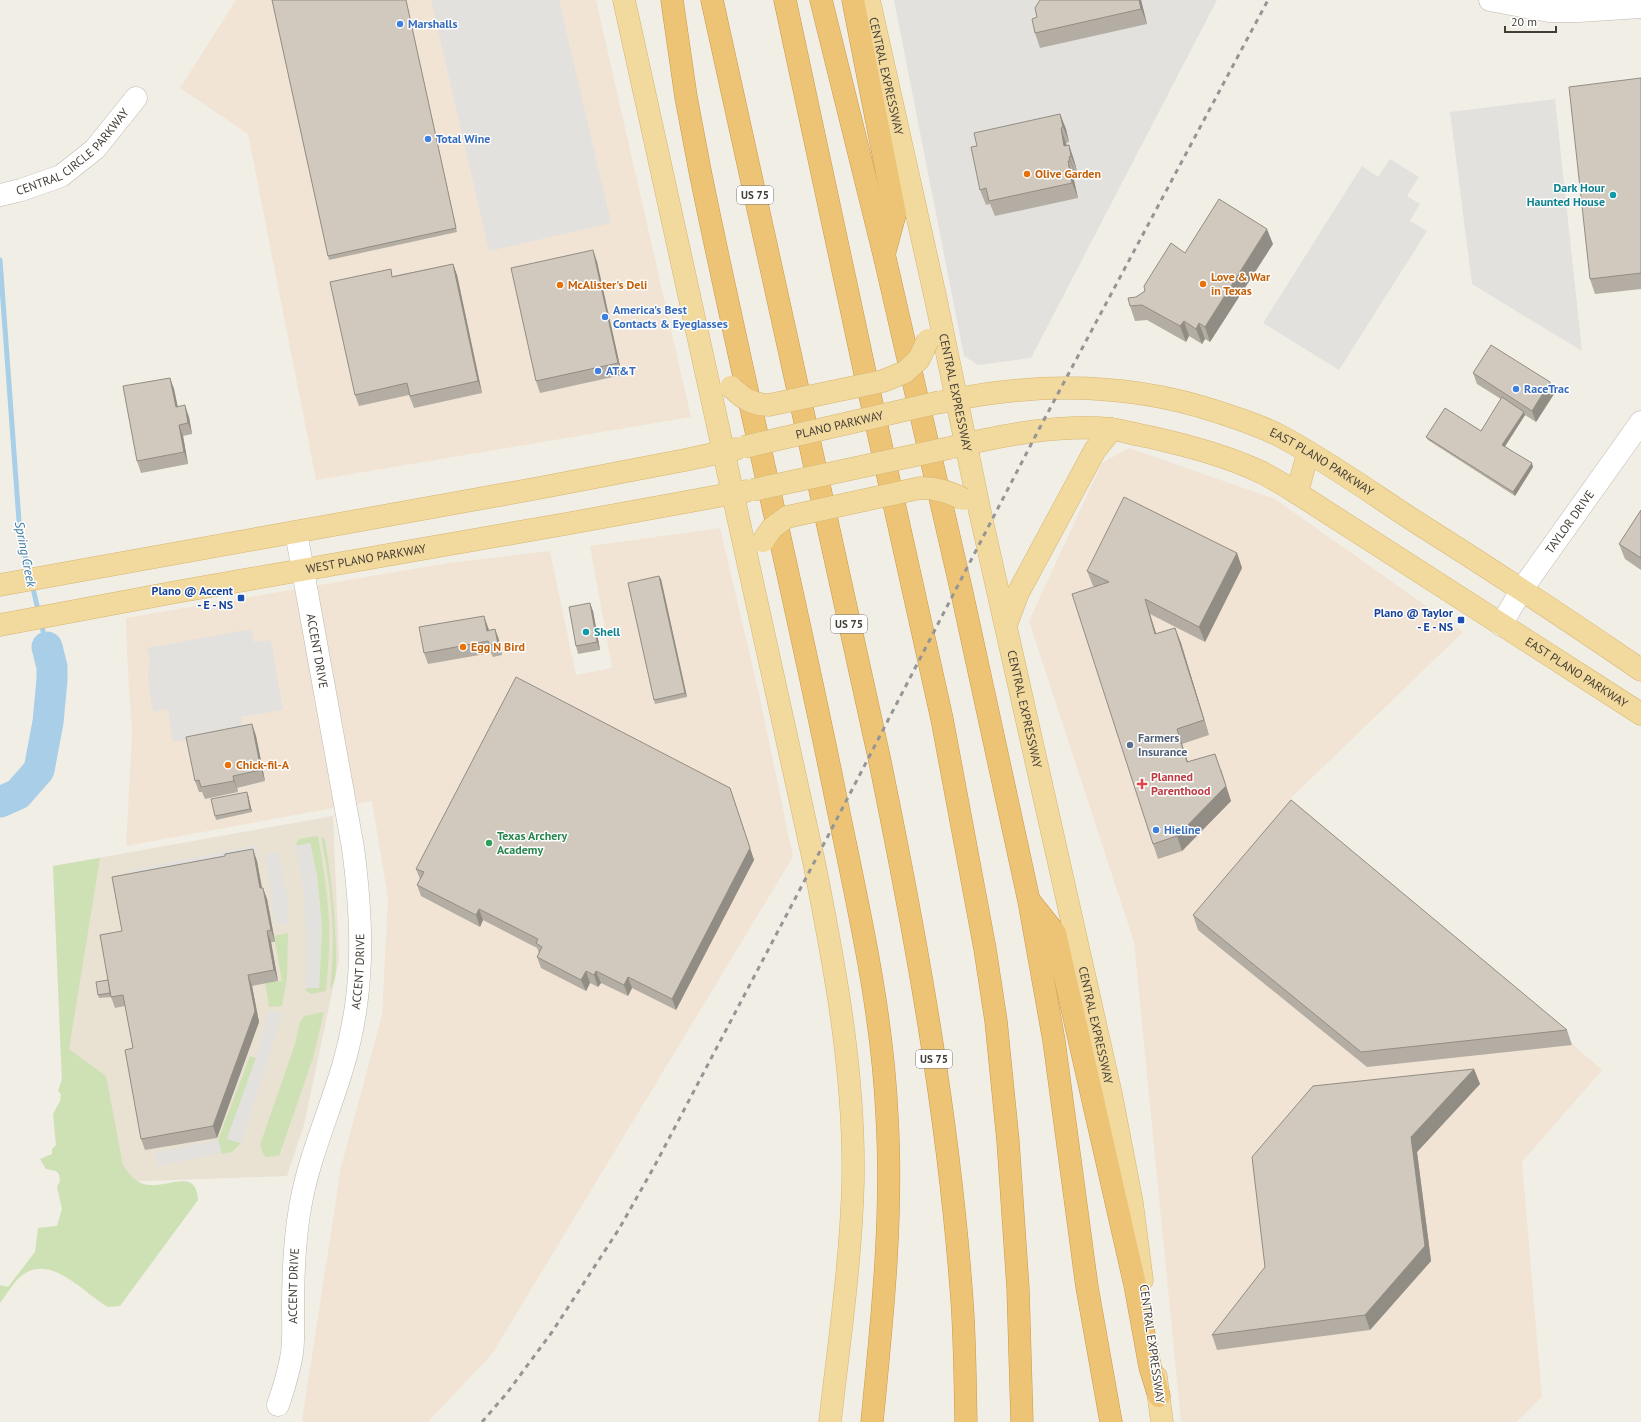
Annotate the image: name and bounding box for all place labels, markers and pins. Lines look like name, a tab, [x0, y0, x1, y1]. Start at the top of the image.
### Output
place label: Marshalls	[408, 16, 457, 31]
marker: Marshalls	[395, 19, 405, 29]
place label: Total Wine	[436, 131, 490, 146]
marker: Total Wine	[423, 134, 433, 144]
place label: Olive Garden	[1035, 166, 1101, 181]
marker: Olive Garden	[1022, 169, 1032, 179]
place label: Dark Hour Haunted House	[1527, 180, 1606, 209]
marker: Dark Hour Haunted House	[1608, 190, 1618, 200]
place label: Love & War in Texas	[1211, 269, 1271, 298]
place label: McAlister's Deli	[568, 277, 647, 292]
marker: Love & War in Texas	[1198, 279, 1208, 289]
marker: McAlister's Deli	[555, 280, 565, 290]
place label: America's Best Contacts & Eyeglasses	[613, 302, 728, 331]
marker: America's Best Contacts & Eyeglasses	[600, 312, 610, 322]
place label: AT&T	[606, 363, 636, 378]
marker: AT&T	[593, 366, 603, 376]
place label: RaceTrac	[1524, 381, 1569, 396]
marker: RaceTrac	[1511, 384, 1521, 394]
place label: Plano @ Accent - E - NS	[152, 583, 234, 612]
marker: Plano @ Accent - E - NS	[236, 593, 246, 603]
place label: Plano @ Taylor - E - NS	[1374, 605, 1454, 634]
marker: Plano @ Taylor - E - NS	[1456, 615, 1466, 625]
place label: Shell	[594, 624, 621, 639]
marker: Shell	[581, 627, 591, 637]
place label: Egg N Bird	[471, 639, 525, 654]
marker: Egg N Bird	[458, 642, 468, 652]
place label: Farmers Insurance	[1138, 730, 1187, 759]
marker: Farmers Insurance	[1125, 740, 1135, 750]
place label: Chick-fil-A	[236, 757, 290, 772]
marker: Chick-fil-A	[223, 760, 233, 770]
place label: Planned Parenthood	[1151, 769, 1210, 798]
marker: Planned Parenthood	[1136, 778, 1148, 790]
place label: Hieline	[1164, 822, 1201, 837]
marker: Hieline	[1151, 825, 1161, 835]
place label: Texas Archery Academy	[497, 828, 568, 857]
marker: Texas Archery Academy	[484, 838, 494, 848]

